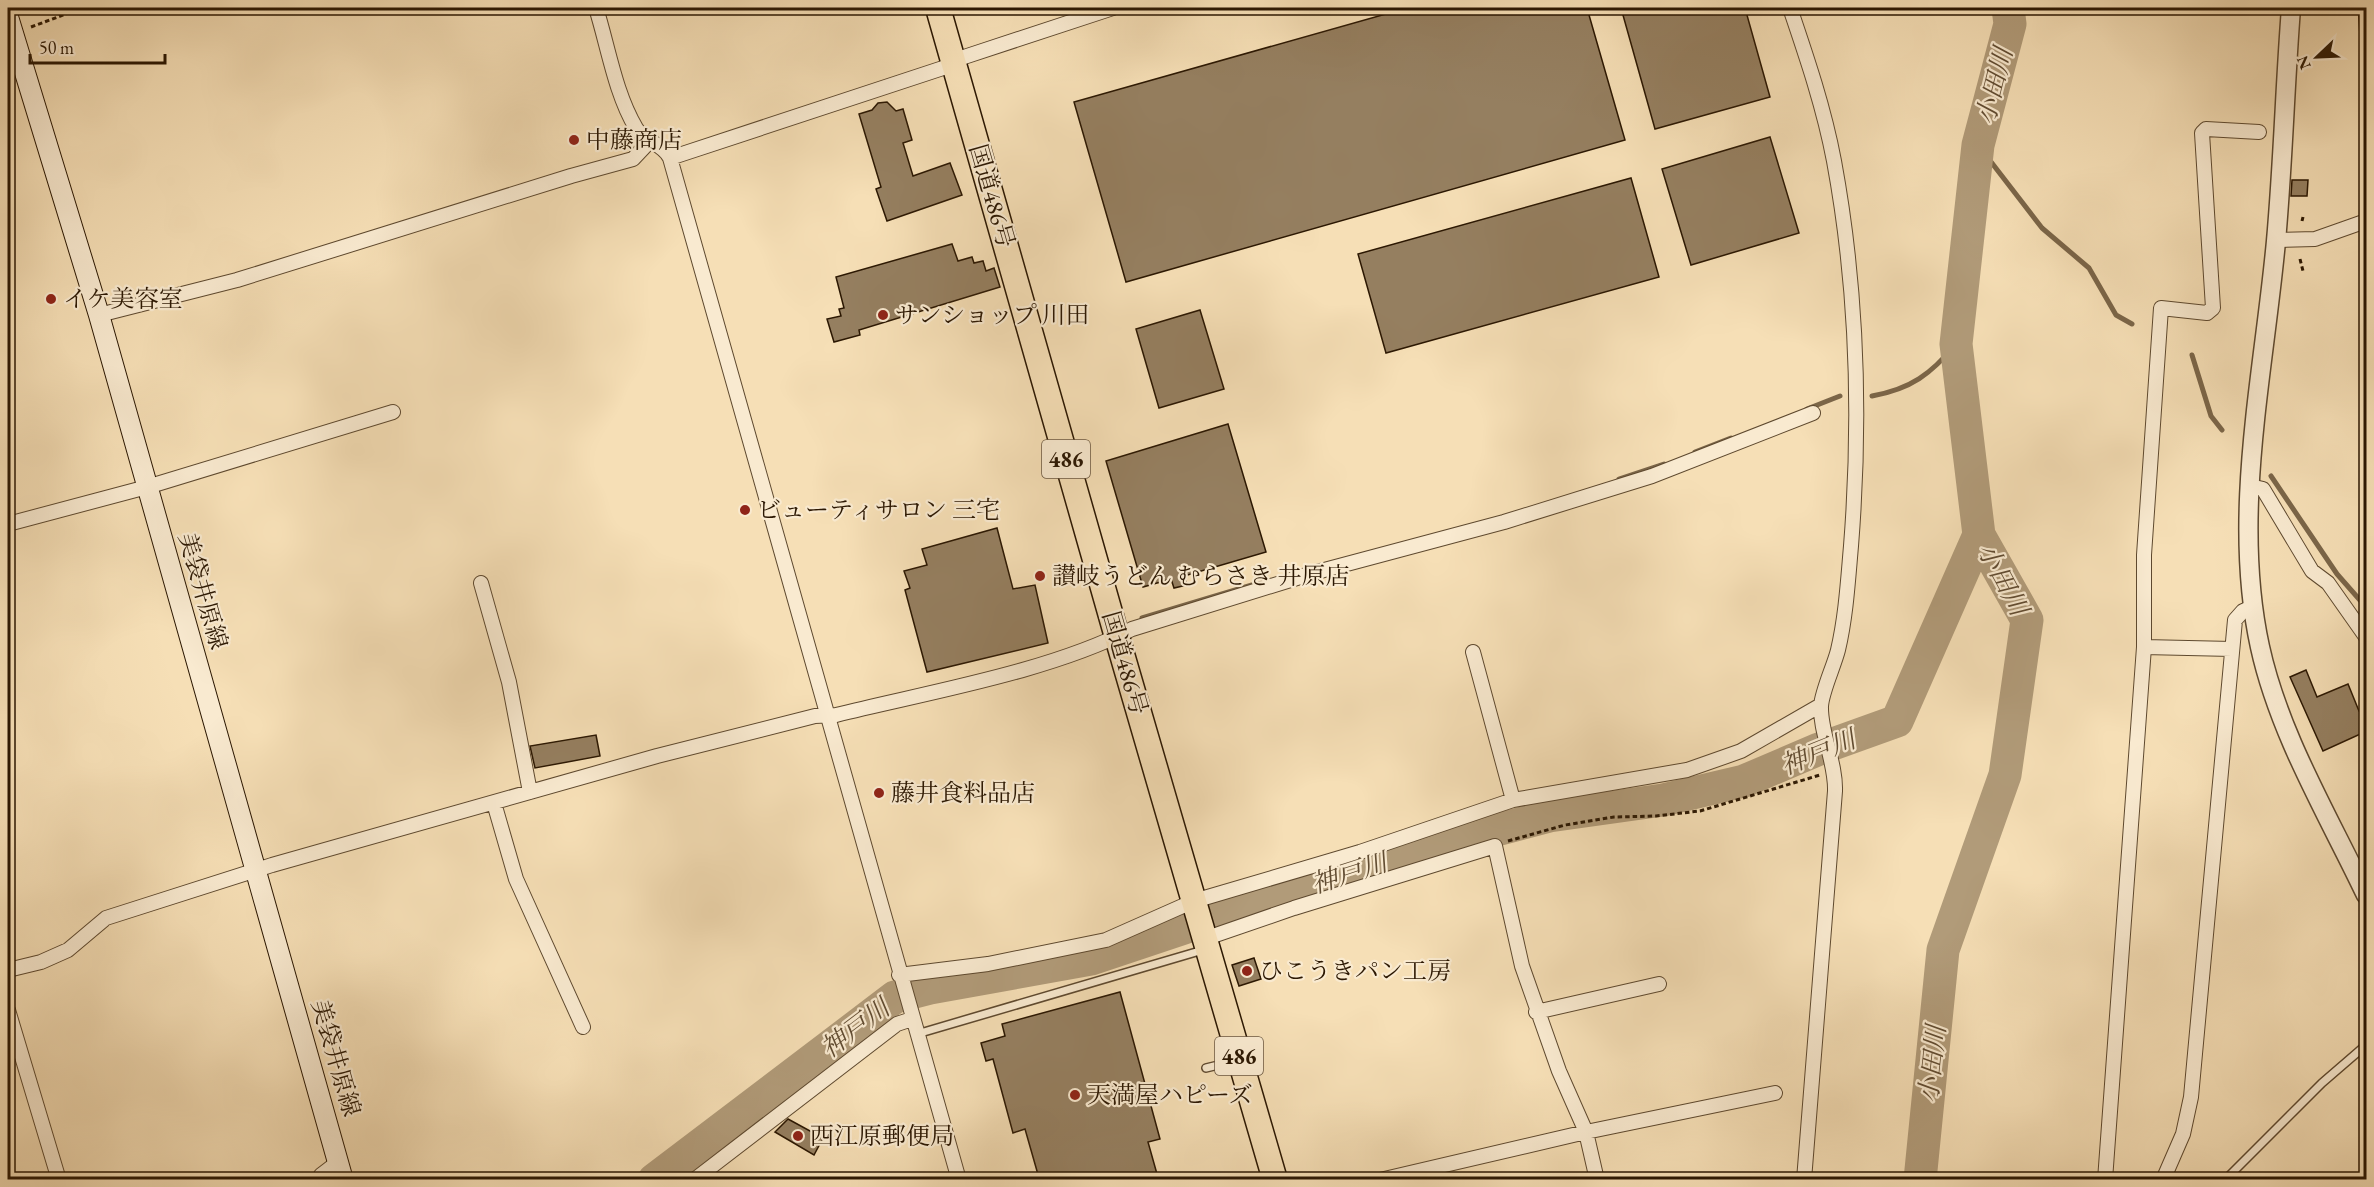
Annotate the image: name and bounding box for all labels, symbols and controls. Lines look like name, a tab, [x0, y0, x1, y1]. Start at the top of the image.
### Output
scale bar	[30, 27, 165, 65]
north arrow	[2287, 27, 2347, 87]
text: 50 m	[39, 36, 74, 59]
water label: 小田川	[1968, 41, 2021, 128]
text: N	[2291, 53, 2316, 73]
place label: 中藤商店	[586, 124, 682, 155]
marker: 中藤商店	[567, 133, 581, 147]
street label: 国道486号	[963, 140, 1022, 251]
place label: イケ美容室	[63, 283, 183, 314]
marker: イケ美容室	[44, 292, 58, 306]
place label: サンショップ 川田	[895, 299, 1090, 330]
marker: サンショップ 川田	[876, 308, 890, 322]
road number: 486	[1042, 440, 1090, 478]
place label: ビューティサロン 三宅	[757, 494, 1000, 525]
marker: ビューティサロン 三宅	[738, 503, 752, 517]
street label: 美袋井原線	[172, 529, 235, 653]
water label: 小田川	[1970, 537, 2038, 624]
place label: 讃岐うどん むらさき 井原店	[1052, 560, 1350, 591]
marker: 讃岐うどん むらさき 井原店	[1033, 569, 1047, 583]
street label: 国道486号	[1096, 607, 1155, 718]
water label: 神戸川	[1775, 721, 1863, 782]
place label: 藤井食料品店	[891, 777, 1035, 808]
marker: 藤井食料品店	[872, 786, 886, 800]
water label: 神戸川	[1307, 844, 1394, 901]
place label: ひこうきパン工房	[1259, 955, 1451, 986]
marker: ひこうきパン工房	[1240, 964, 1254, 978]
water label: 神戸川	[814, 989, 899, 1065]
street label: 美袋井原線	[305, 996, 368, 1120]
water label: 小田川	[1911, 1020, 1953, 1105]
road number: 486	[1215, 1037, 1263, 1075]
place label: 天満屋ハピーズ	[1087, 1079, 1253, 1110]
marker: 天満屋ハピーズ	[1068, 1088, 1082, 1102]
place label: 西江原郵便局	[810, 1120, 954, 1151]
marker: 西江原郵便局	[791, 1129, 805, 1143]

